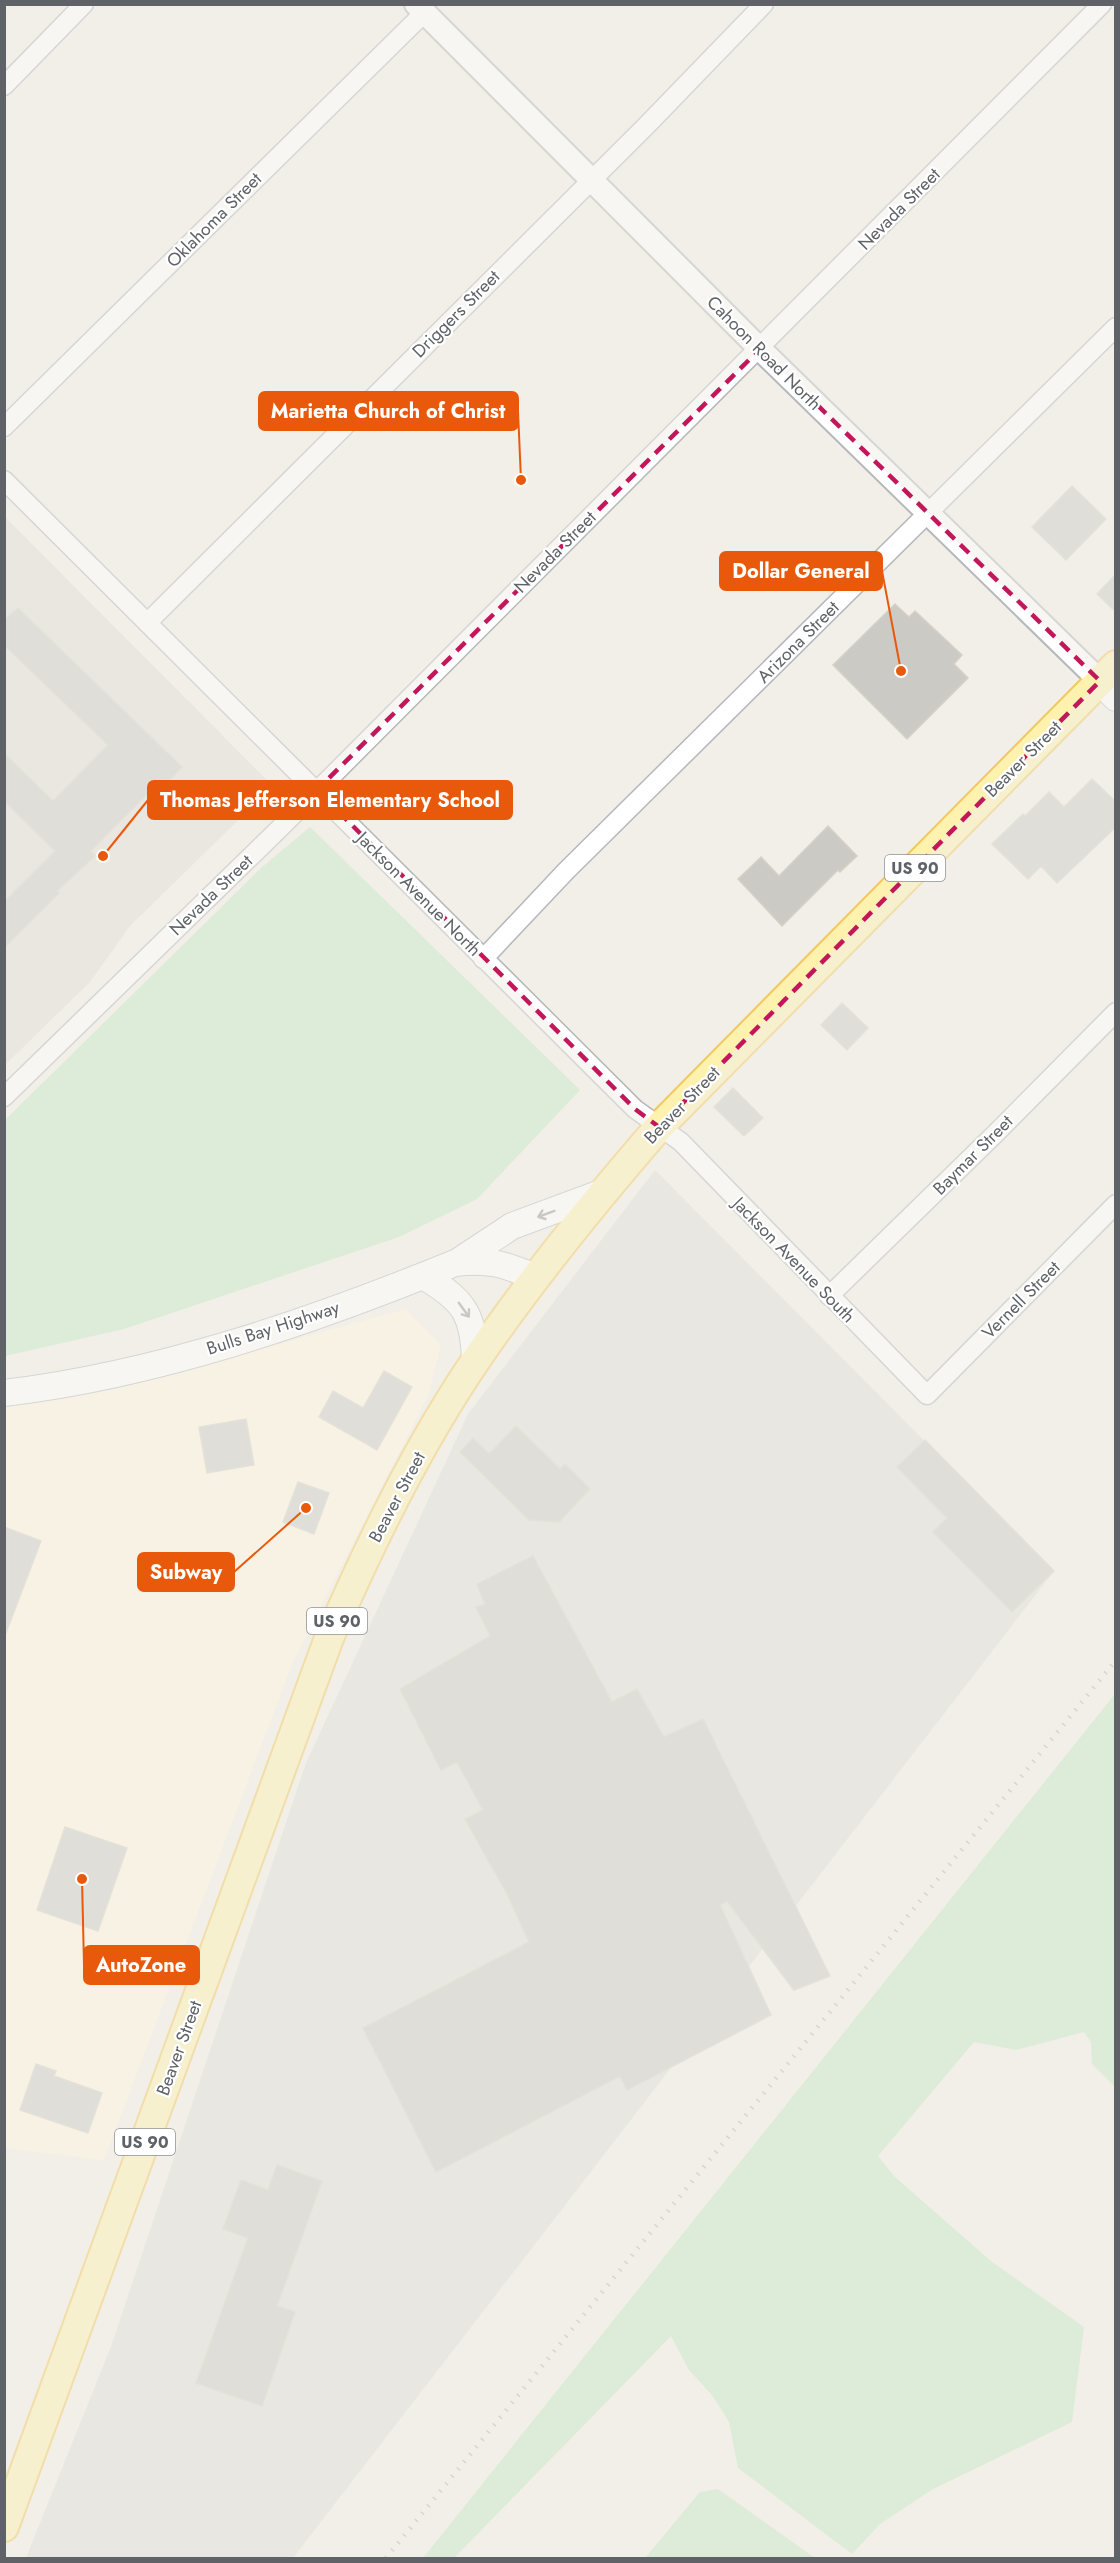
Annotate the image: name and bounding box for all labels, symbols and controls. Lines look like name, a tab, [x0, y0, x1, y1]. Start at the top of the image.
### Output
street label: Nevada Street	[852, 162, 946, 256]
street label: Oklahoma Street	[161, 166, 268, 273]
street label: Driggers Street	[406, 264, 506, 364]
street label: Cahoon Road North	[701, 290, 827, 416]
callout: Marietta Church of Christ	[259, 392, 518, 430]
text: Marietta Church of Christ	[271, 397, 506, 426]
street label: Nevada Street	[508, 505, 602, 599]
callout: Dollar General	[720, 552, 882, 590]
text: Dollar General	[732, 557, 870, 586]
street label: Arizona Street	[751, 594, 846, 689]
street label: Beaver Street	[979, 714, 1068, 803]
callout: Thomas Jefferson Elementary School	[148, 781, 512, 819]
text: Thomas Jefferson Elementary School	[160, 786, 500, 815]
street label: Jackson Avenue North	[349, 824, 487, 962]
street label: Nevada Street	[164, 848, 259, 941]
road number: US 90	[885, 855, 945, 881]
street label: Beaver Street	[638, 1060, 726, 1150]
street label: Baymar Street	[927, 1109, 1019, 1201]
street label: Jackson Avenue South	[726, 1190, 861, 1329]
one-way arrow	[537, 1209, 556, 1220]
street label: Vernell Street	[976, 1255, 1066, 1345]
street label: Bulls Bay Highway	[203, 1294, 343, 1362]
one-way arrow	[458, 1302, 470, 1318]
street label: Beaver Street	[362, 1446, 432, 1547]
callout: Subway	[138, 1553, 234, 1591]
text: Subway	[150, 1558, 223, 1587]
road number: US 90	[307, 1608, 367, 1634]
callout: AutoZone	[84, 1946, 199, 1984]
text: AutoZone	[95, 1951, 186, 1980]
street label: Beaver Street	[150, 1996, 208, 2099]
road number: US 90	[115, 2129, 175, 2155]

